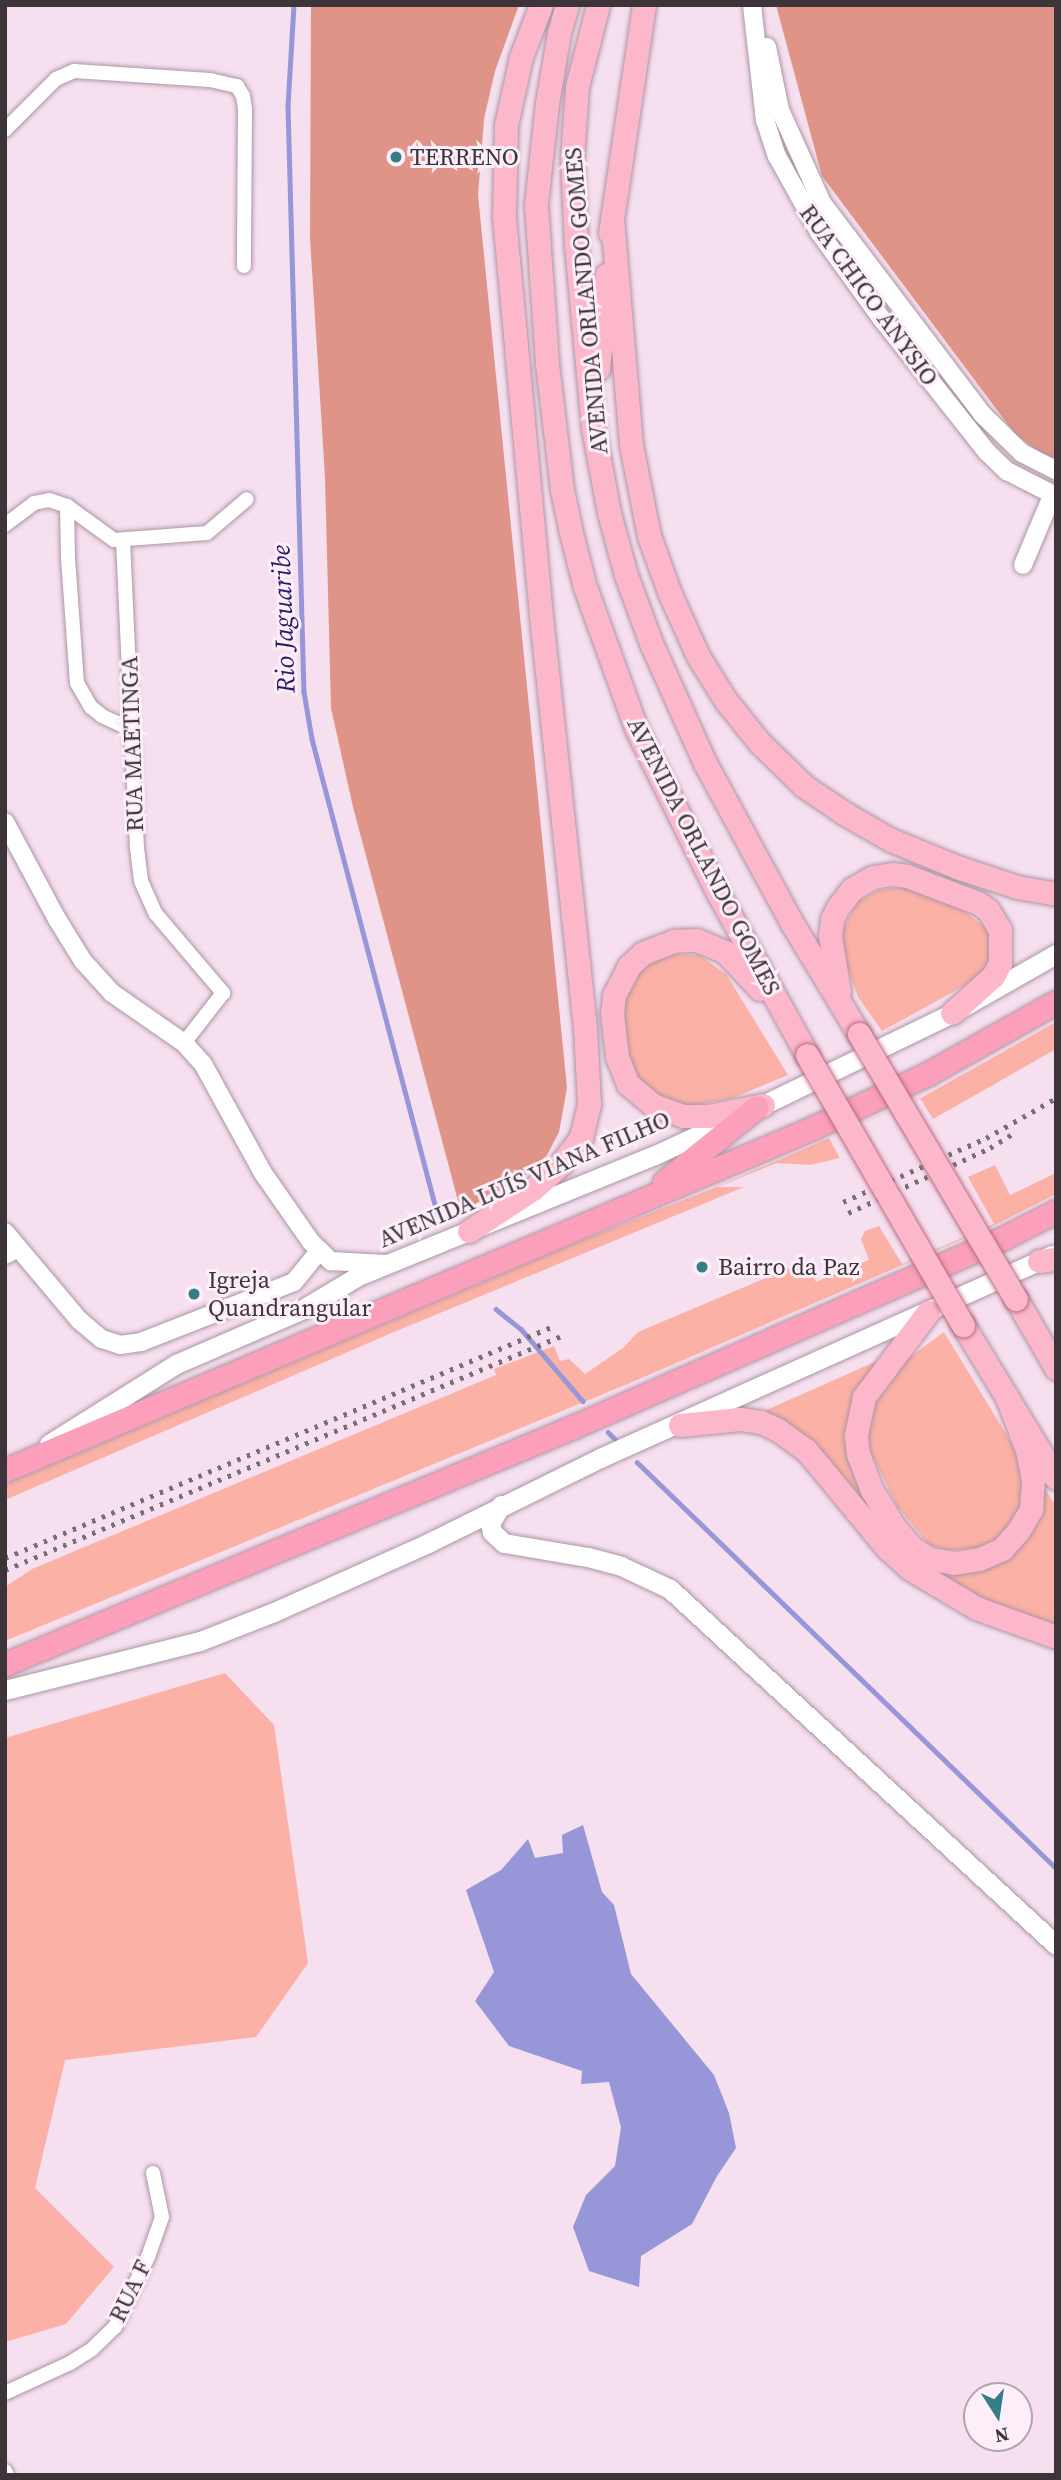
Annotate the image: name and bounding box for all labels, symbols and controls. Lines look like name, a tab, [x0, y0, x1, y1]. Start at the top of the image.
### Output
place label: TERRENO	[410, 143, 519, 171]
street label: AVENIDA ORLANDO GOMES	[558, 146, 614, 456]
marker: TERRENO	[388, 149, 404, 165]
street label: RUA CHICO ANYSIO	[794, 199, 944, 391]
water label: Rio Jaguaribe	[266, 544, 302, 694]
street label: RUA MAETINGA	[115, 655, 149, 833]
street label: AVENIDA ORLANDO GOMES	[621, 712, 787, 1000]
street label: AVENIDA LUÍS VIANA FILHO	[374, 1104, 674, 1254]
place label: Bairro da Paz	[718, 1253, 860, 1281]
marker: Bairro da Paz	[692, 1257, 712, 1277]
place label: Igreja Quandrangular	[208, 1266, 371, 1322]
marker: Igreja Quandrangular	[186, 1286, 202, 1302]
street label: RUA F	[103, 2255, 157, 2327]
north arrow	[963, 2382, 1033, 2452]
text: N	[992, 2421, 1011, 2450]

